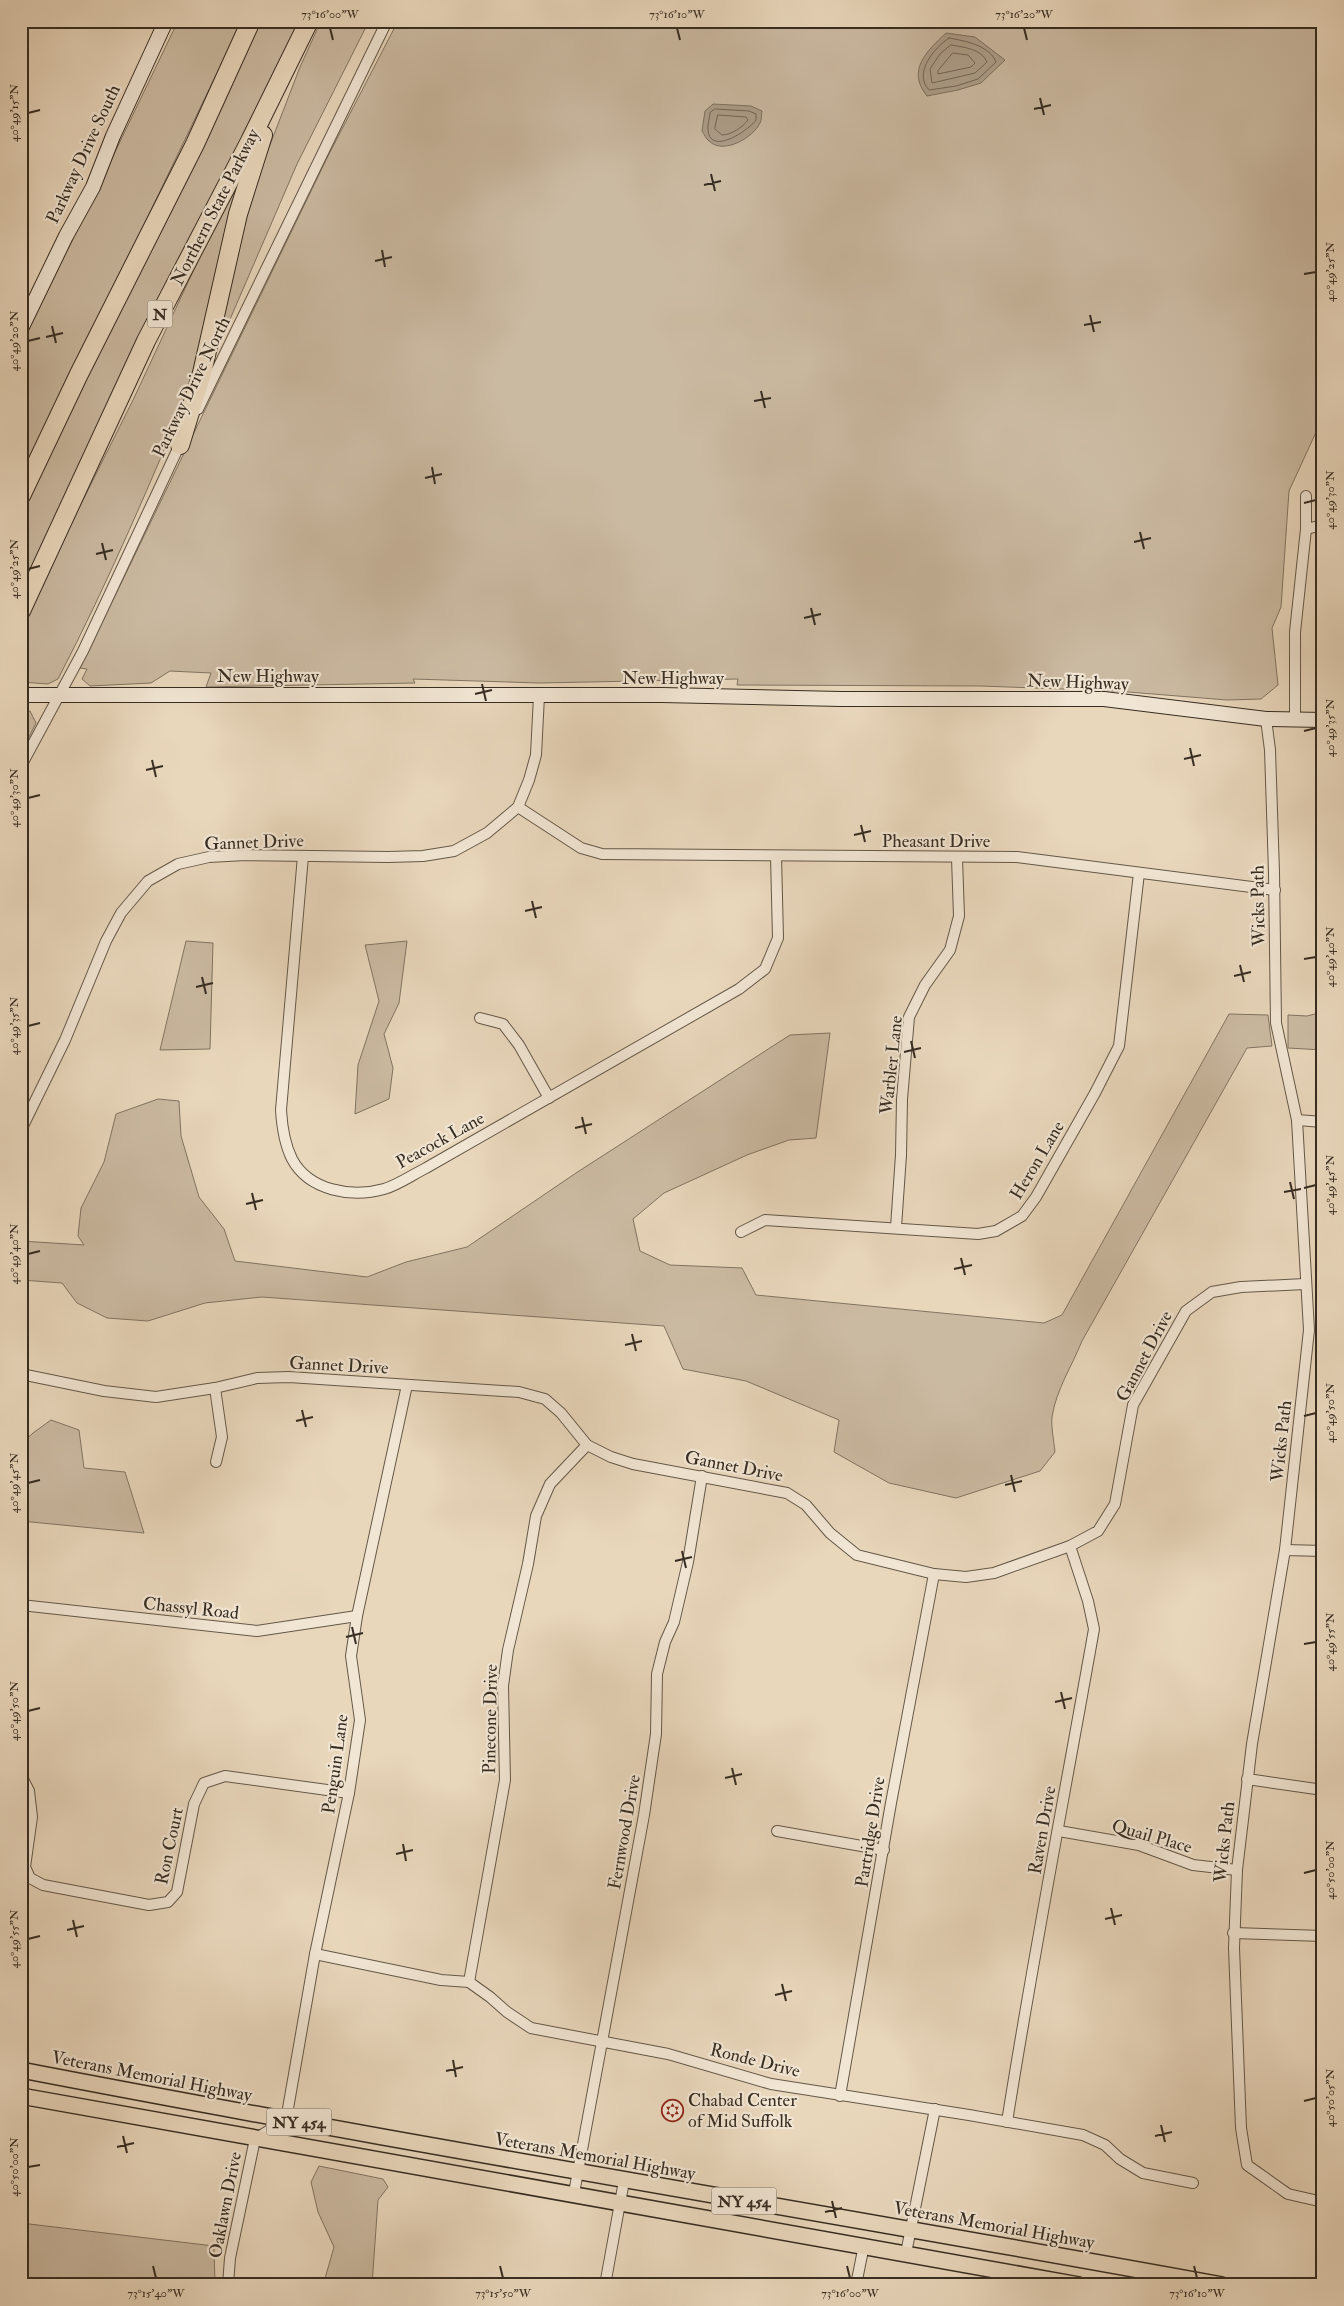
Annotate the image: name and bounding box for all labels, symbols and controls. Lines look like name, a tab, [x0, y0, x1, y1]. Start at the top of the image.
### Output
text: 73°16'00"W	[301, 7, 360, 22]
text: 73°16'10"W	[649, 7, 706, 22]
text: 73°16'20"W	[995, 7, 1053, 22]
street label: Parkway Drive South	[41, 81, 126, 227]
text: 40°49'15"N	[7, 84, 22, 142]
street label: Northern State Parkway	[166, 124, 265, 289]
text: 40°49'25"N	[1323, 242, 1338, 302]
road number: N	[148, 300, 172, 328]
text: 40°49'20"N	[7, 310, 22, 371]
street label: Parkway Drive North	[147, 313, 236, 461]
text: 40°49'30"N	[1323, 470, 1338, 530]
text: 40°49'25"N	[7, 539, 22, 599]
street label: New Highway	[217, 665, 320, 688]
street label: New Highway	[622, 667, 725, 690]
street label: New Highway	[1027, 669, 1130, 696]
text: 40°49'35"N	[1323, 699, 1338, 757]
text: 40°49'30"N	[7, 768, 22, 828]
street label: Gannet Drive	[204, 829, 305, 856]
street label: Pheasant Drive	[882, 830, 991, 853]
street label: Wicks Path	[1246, 865, 1271, 948]
text: 40°49'40"N	[1323, 926, 1338, 988]
text: 40°49'35"N	[7, 997, 22, 1055]
street label: Warbler Lane	[875, 1014, 908, 1117]
street label: Peacock Lane	[392, 1106, 489, 1174]
street label: Heron Lane	[1005, 1116, 1070, 1204]
text: 40°49'45"N	[1323, 1155, 1338, 1215]
text: 40°49'40"N	[7, 1223, 22, 1285]
street label: Gannet Drive	[1111, 1307, 1178, 1406]
street label: Gannet Drive	[289, 1351, 390, 1380]
text: 40°49'50"N	[1323, 1383, 1338, 1443]
street label: Wicks Path	[1266, 1399, 1297, 1484]
street label: Gannet Drive	[683, 1446, 785, 1487]
text: 40°49'45"N	[7, 1453, 22, 1513]
street label: Chassyl Road	[142, 1592, 240, 1625]
text: 40°49'55"N	[1323, 1612, 1338, 1672]
street label: Pinecone Drive	[478, 1663, 503, 1774]
text: 40°49'50"N	[7, 1681, 22, 1741]
street label: Penguin Lane	[317, 1712, 354, 1815]
street label: Fernwood Drive	[603, 1772, 646, 1891]
street label: Partridge Drive	[850, 1775, 891, 1889]
street label: Raven Drive	[1023, 1784, 1062, 1876]
street label: Wicks Path	[1209, 1800, 1240, 1885]
street label: Ron Court	[150, 1805, 189, 1887]
street label: Quail Place	[1109, 1814, 1195, 1859]
text: 40°50'00"N	[1323, 1840, 1338, 1900]
text: 40°49'55"N	[7, 1909, 22, 1969]
street label: Ronde Drive	[707, 2038, 803, 2083]
street label: Veterans Memorial Highway	[50, 2046, 255, 2107]
text: 40°50'05"N	[1323, 2068, 1338, 2127]
place label: Chabad Center of Mid Suffolk	[688, 2089, 797, 2133]
synagogue icon: Chabad Center of Mid Suffolk	[660, 2098, 684, 2122]
road number: NY 454	[266, 2108, 332, 2136]
street label: Veterans Memorial Highway	[493, 2127, 698, 2186]
text: 40°50'00"N	[7, 2137, 22, 2197]
street label: Oaklawn Drive	[204, 2149, 247, 2260]
road number: NY 454	[712, 2188, 776, 2214]
street label: Veterans Memorial Highway	[892, 2196, 1097, 2255]
text: 73°15'40"W	[127, 2286, 185, 2301]
text: 73°15'50"W	[475, 2286, 532, 2301]
text: 73°16'00"W	[821, 2286, 880, 2301]
text: 73°16'10"W	[1169, 2286, 1226, 2301]

